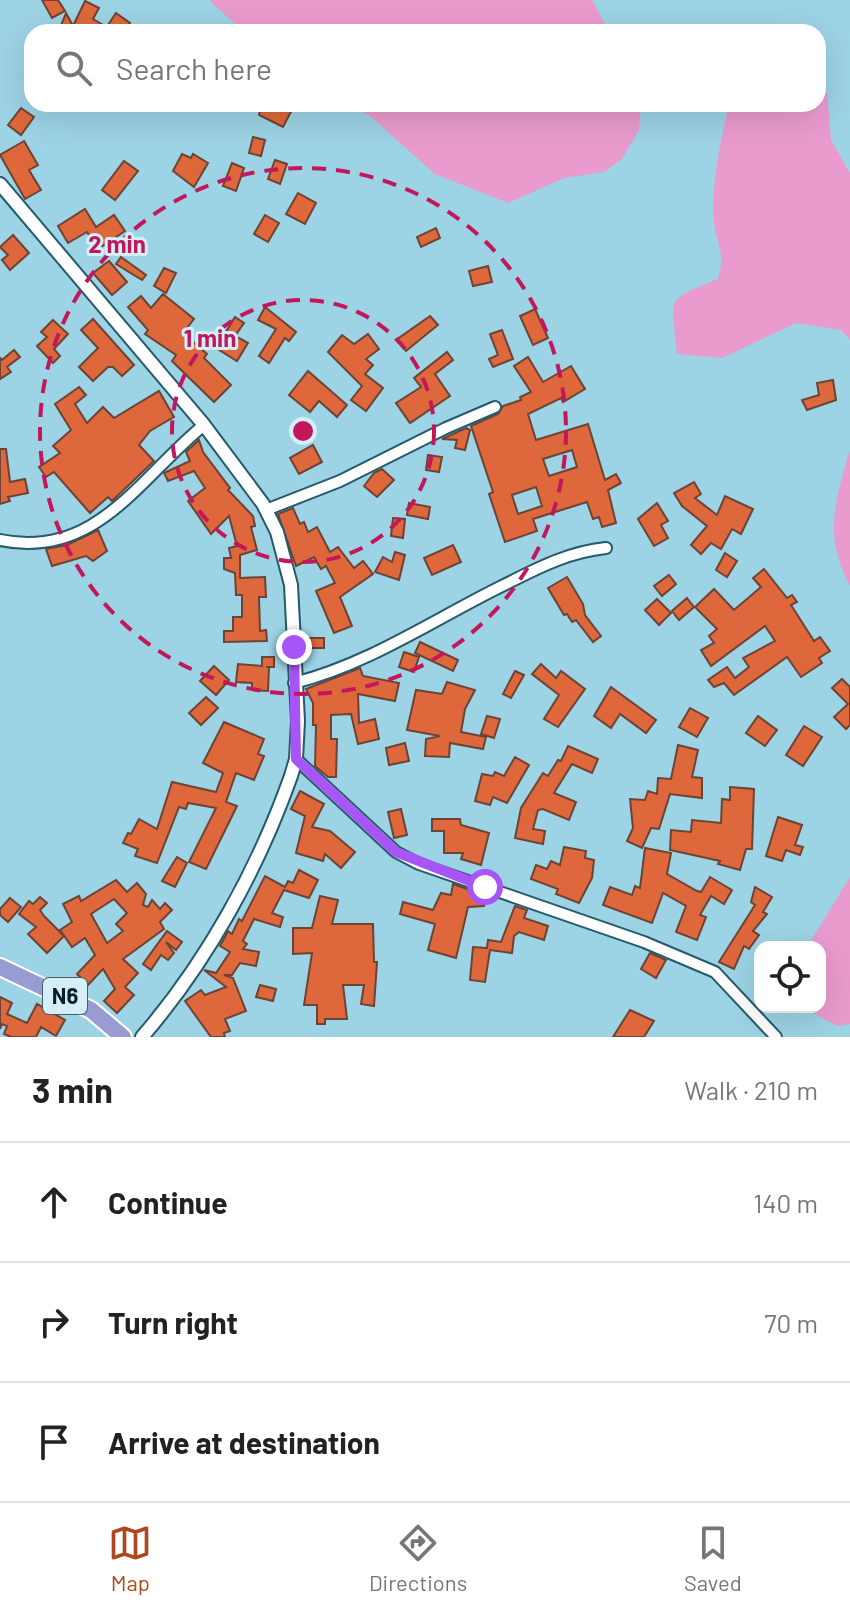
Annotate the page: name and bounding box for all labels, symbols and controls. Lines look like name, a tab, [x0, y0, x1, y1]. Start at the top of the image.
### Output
search box	[24, 24, 826, 112]
icon: search	[52, 46, 96, 90]
text: Search here	[116, 50, 272, 86]
text: 2 min	[88, 229, 146, 258]
text: 1 min	[184, 323, 236, 352]
centre of rings	[289, 417, 317, 445]
route end	[276, 629, 312, 665]
route start	[467, 869, 503, 905]
map controls	[754, 941, 826, 1013]
button: locate	[754, 941, 826, 1013]
road number: N6	[43, 978, 87, 1014]
text: 3 min	[32, 1069, 113, 1110]
text: Walk · 210 m	[684, 1074, 818, 1105]
icon: ahead	[32, 1180, 76, 1224]
text: Continue	[108, 1184, 228, 1220]
text: 140 m	[753, 1187, 818, 1218]
icon: right	[32, 1300, 76, 1344]
text: Turn right	[108, 1304, 238, 1340]
text: 70 m	[764, 1307, 818, 1338]
icon: arrive	[32, 1420, 76, 1464]
text: Arrive at destination	[108, 1424, 380, 1460]
tab: Map	[108, 1521, 152, 1595]
tab: Directions	[369, 1521, 467, 1595]
tab: Saved	[684, 1521, 742, 1595]

